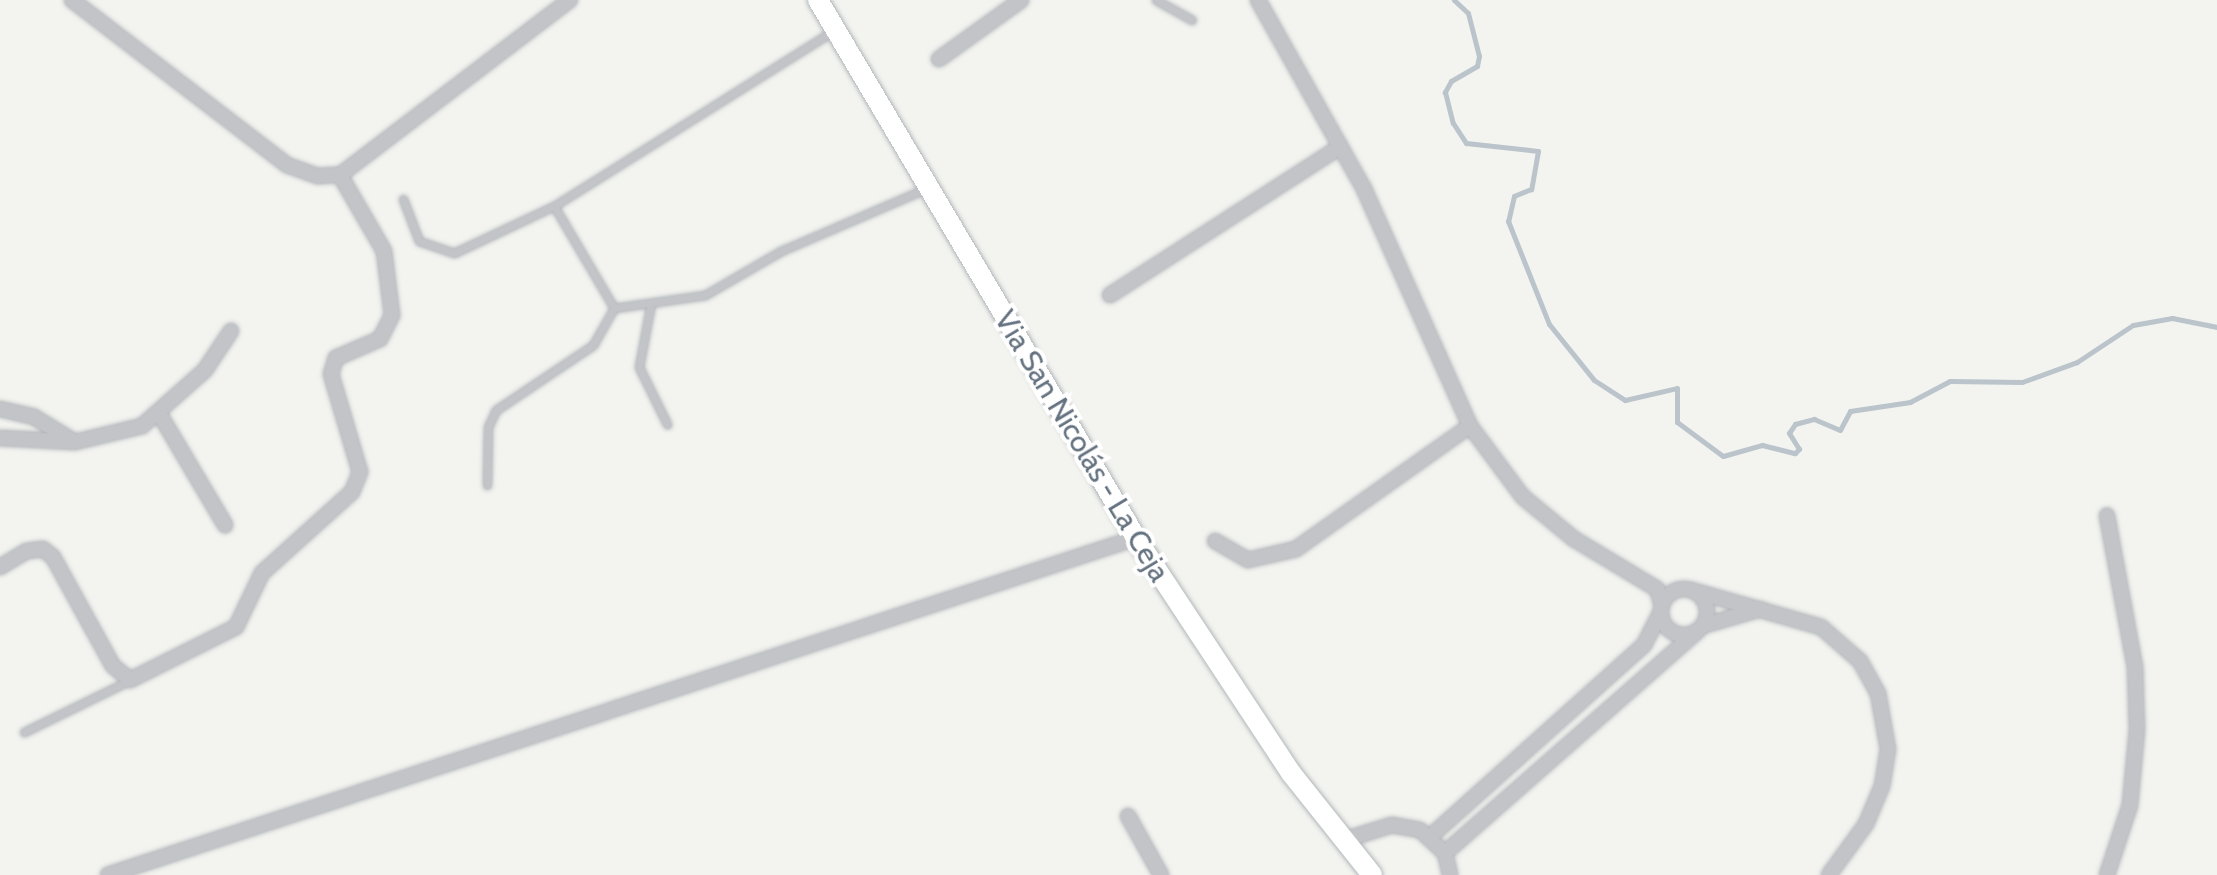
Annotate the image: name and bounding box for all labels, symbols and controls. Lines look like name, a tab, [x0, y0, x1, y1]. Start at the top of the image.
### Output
street label: Via San Nicolás - La Ceja	[987, 304, 1177, 588]

